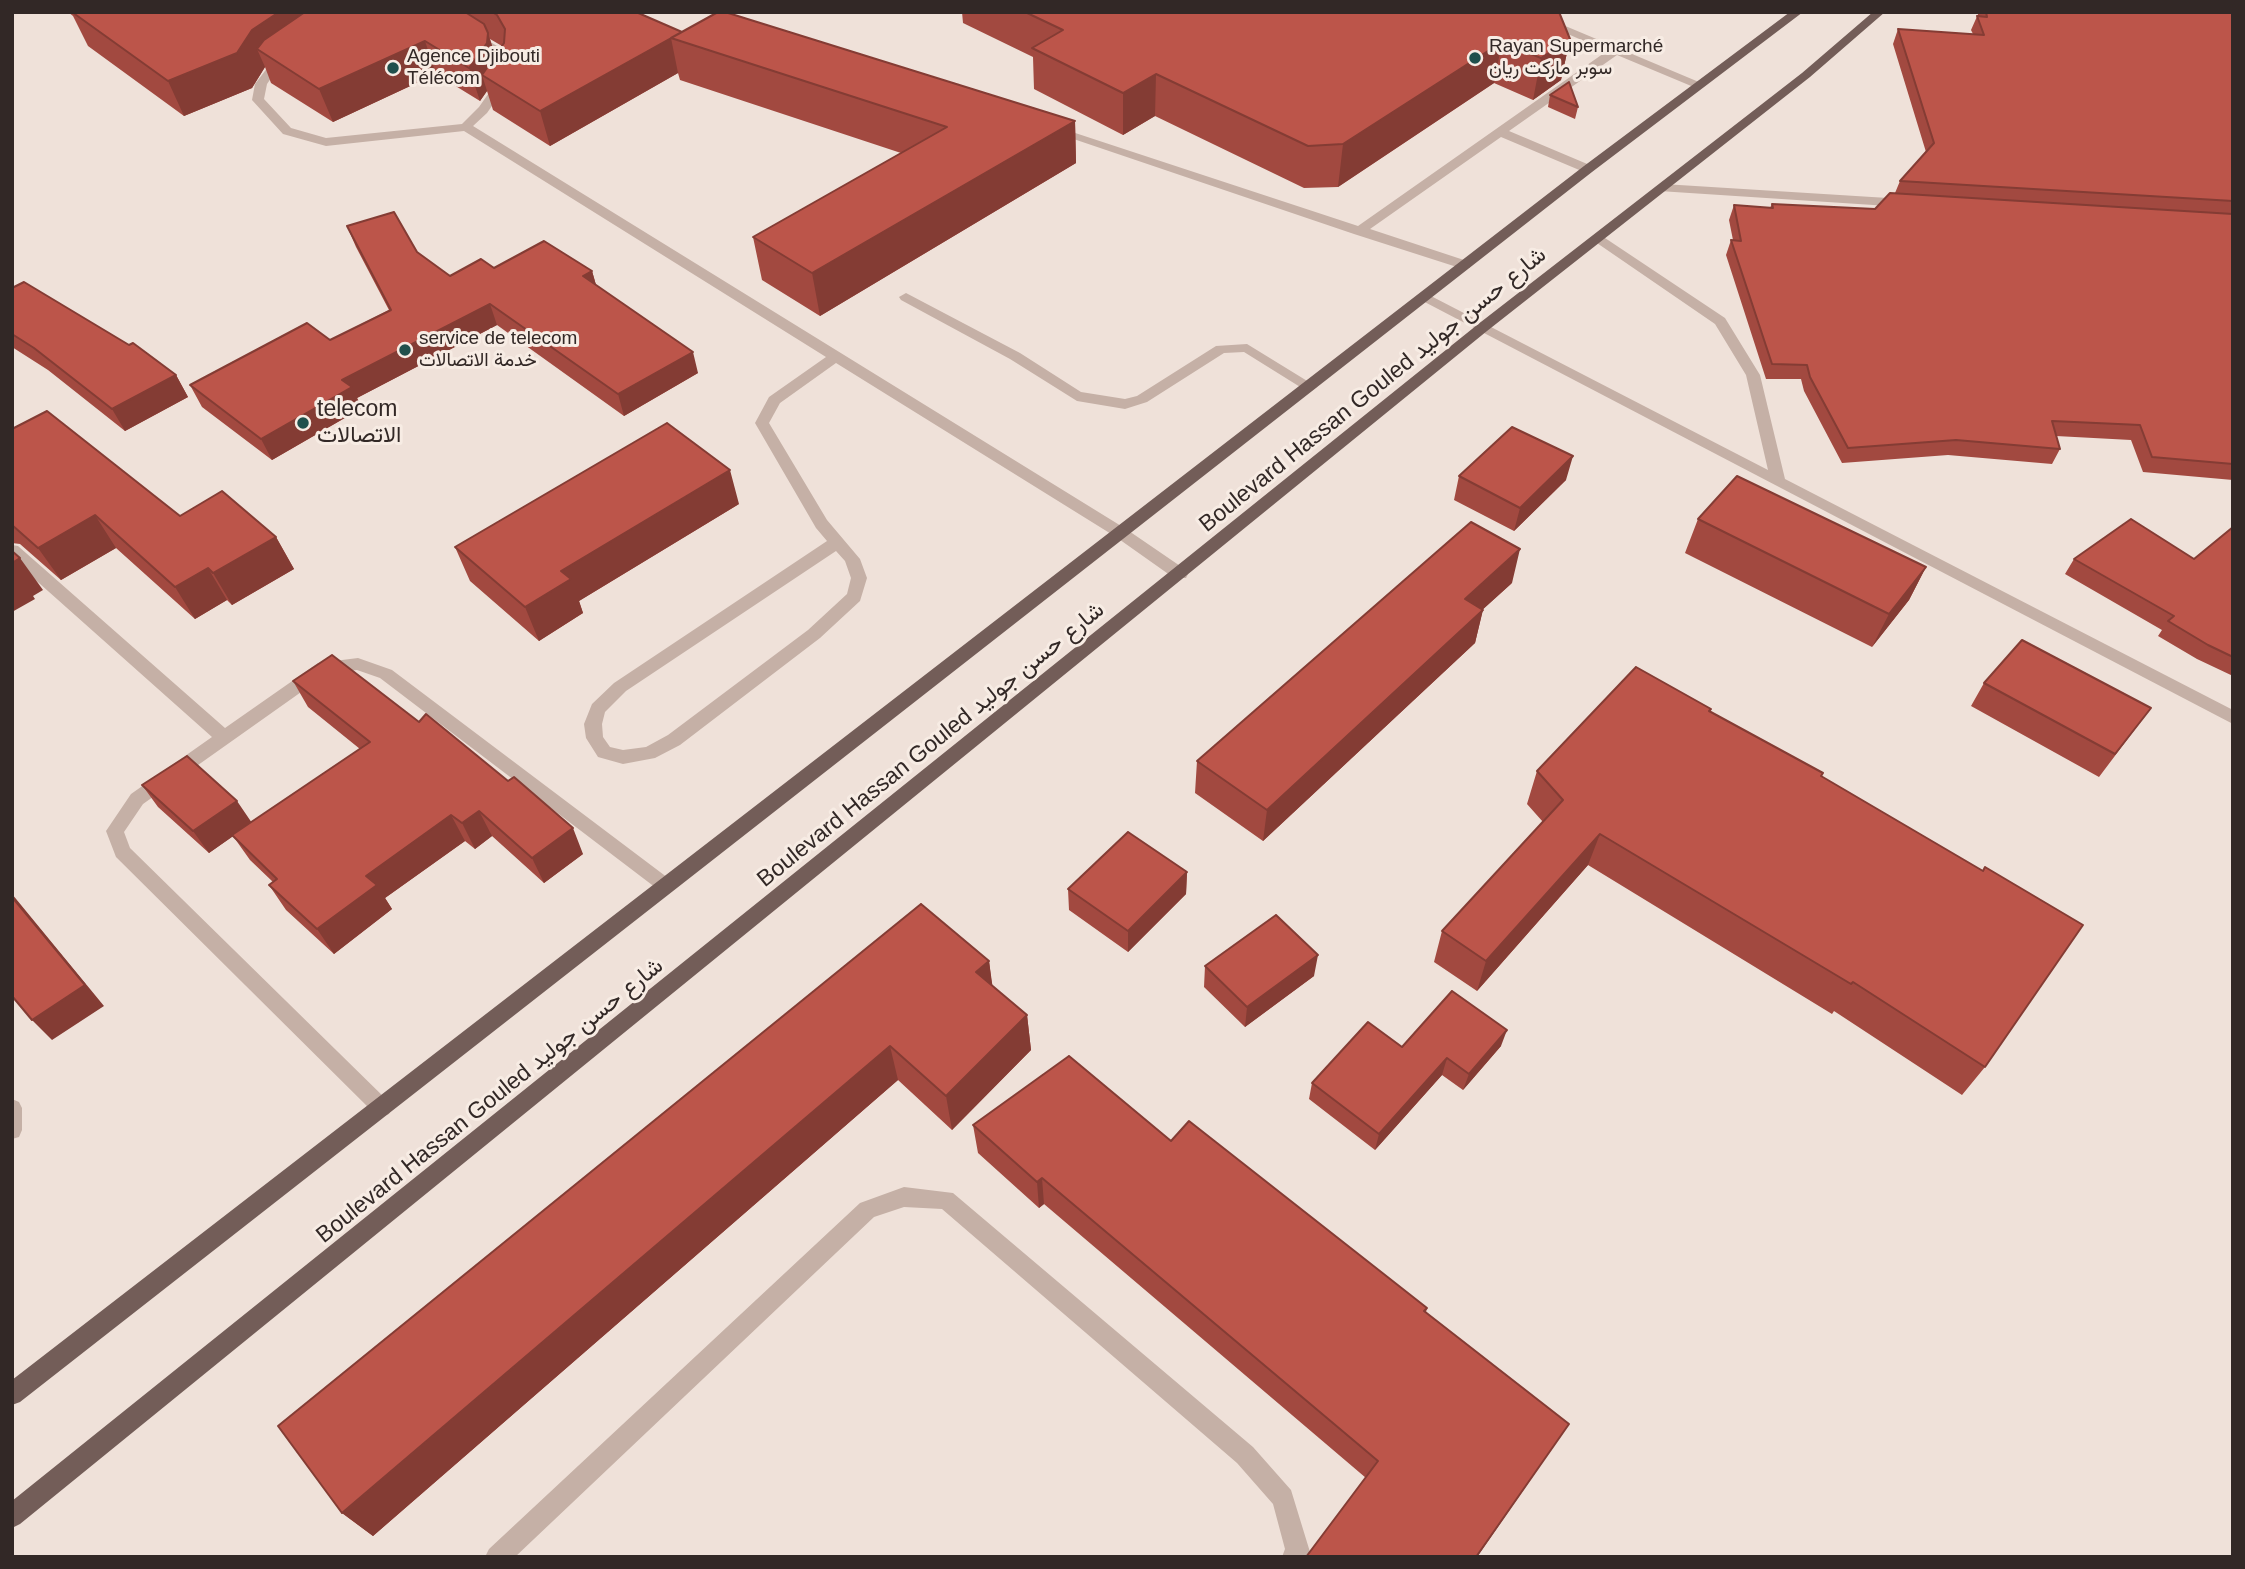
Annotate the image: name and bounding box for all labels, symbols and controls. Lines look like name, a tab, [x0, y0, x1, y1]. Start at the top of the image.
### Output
place label: Rayan Supermarché سوبر ماركت ريان	[1489, 36, 1663, 80]
place label: Agence Djibouti Télécom	[407, 46, 540, 90]
marker: Rayan Supermarché سوبر ماركت ريان	[1467, 50, 1483, 66]
marker: Agence Djibouti Télécom	[385, 60, 401, 76]
street label: Boulevard Hassan Gouled شارع حسن جوليد	[1194, 241, 1552, 539]
place label: service de telecom خدمة الاتصالات	[419, 328, 577, 372]
marker: service de telecom خدمة الاتصالات	[397, 342, 413, 358]
place label: telecom الاتصالات	[317, 396, 401, 450]
marker: telecom الاتصالات	[295, 415, 311, 431]
street label: Boulevard Hassan Gouled شارع حسن جوليد	[752, 596, 1110, 894]
street label: Boulevard Hassan Gouled شارع حسن جوليد	[311, 952, 669, 1250]

